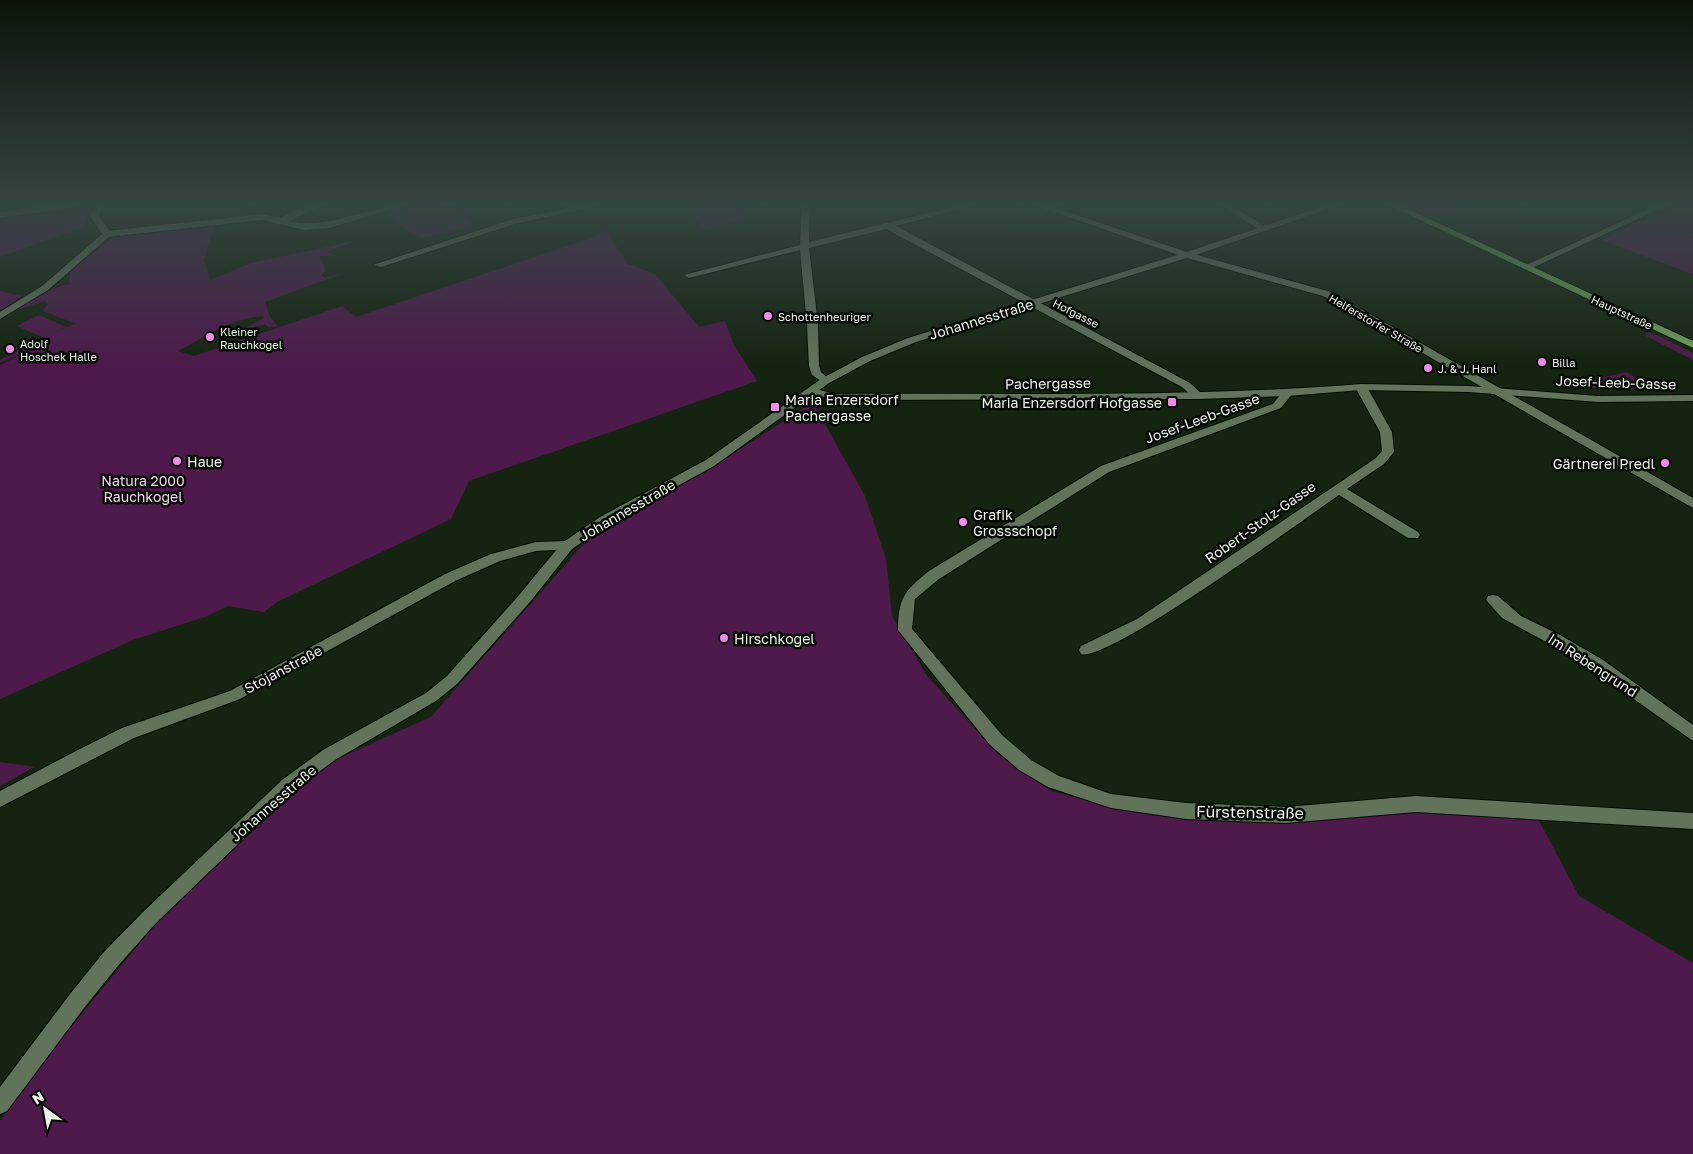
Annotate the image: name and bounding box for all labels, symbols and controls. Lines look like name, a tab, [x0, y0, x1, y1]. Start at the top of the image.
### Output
street label: Helferstorfer Straße	[1327, 291, 1425, 355]
street label: Hauptstraße	[1589, 292, 1655, 332]
street label: Johannesstraße	[927, 295, 1035, 343]
street label: Hofgasse	[1051, 296, 1101, 330]
marker: Schottenheuriger	[762, 310, 774, 322]
place label: Schottenheuriger	[778, 310, 871, 323]
place label: Kleiner Rauchkogel	[220, 325, 283, 351]
marker: Kleiner Rauchkogel	[204, 331, 216, 343]
place label: Adolf Hoschek Halle	[20, 337, 97, 363]
marker: Adolf Hoschek Halle	[4, 343, 16, 355]
marker: Billa	[1536, 356, 1548, 368]
place label: Billa	[1552, 356, 1576, 369]
marker: J. & J. Hanl	[1422, 362, 1434, 374]
place label: J. & J. Hanl	[1438, 362, 1497, 375]
street label: Josef-Leeb-Gasse	[1555, 371, 1677, 393]
street label: Pachergasse	[1005, 374, 1091, 392]
street label: Josef-Leeb-Gasse	[1142, 389, 1262, 447]
place label: Maria Enzersdorf Pachergasse	[785, 391, 899, 424]
place label: Maria Enzersdorf Hofgasse	[981, 394, 1162, 411]
marker: Maria Enzersdorf Hofgasse	[1166, 396, 1178, 408]
marker: Maria Enzersdorf Pachergasse	[769, 401, 781, 413]
place label: Haue	[187, 453, 222, 470]
marker: Haue	[171, 455, 183, 467]
place label: Gärtnerei Predl	[1553, 455, 1655, 472]
marker: Gärtnerei Predl	[1659, 457, 1671, 469]
park label: Natura 2000 Rauchkogel	[101, 472, 185, 505]
street label: Johannesstraße	[576, 476, 678, 544]
street label: Robert-Stolz-Gasse	[1201, 477, 1319, 567]
place label: Grafik Grossschopf	[973, 506, 1057, 539]
marker: Grafik Grossschopf	[957, 516, 969, 528]
place label: Hirschkogel	[734, 630, 815, 647]
street label: Im Rebengrund	[1545, 630, 1641, 700]
marker: Hirschkogel	[718, 632, 730, 644]
street label: Stojanstraße	[241, 641, 325, 697]
street label: Johannesstraße	[227, 761, 319, 845]
street label: Fürstenstraße	[1196, 801, 1304, 823]
north arrow	[20, 1084, 70, 1134]
text: N	[29, 1088, 47, 1108]

